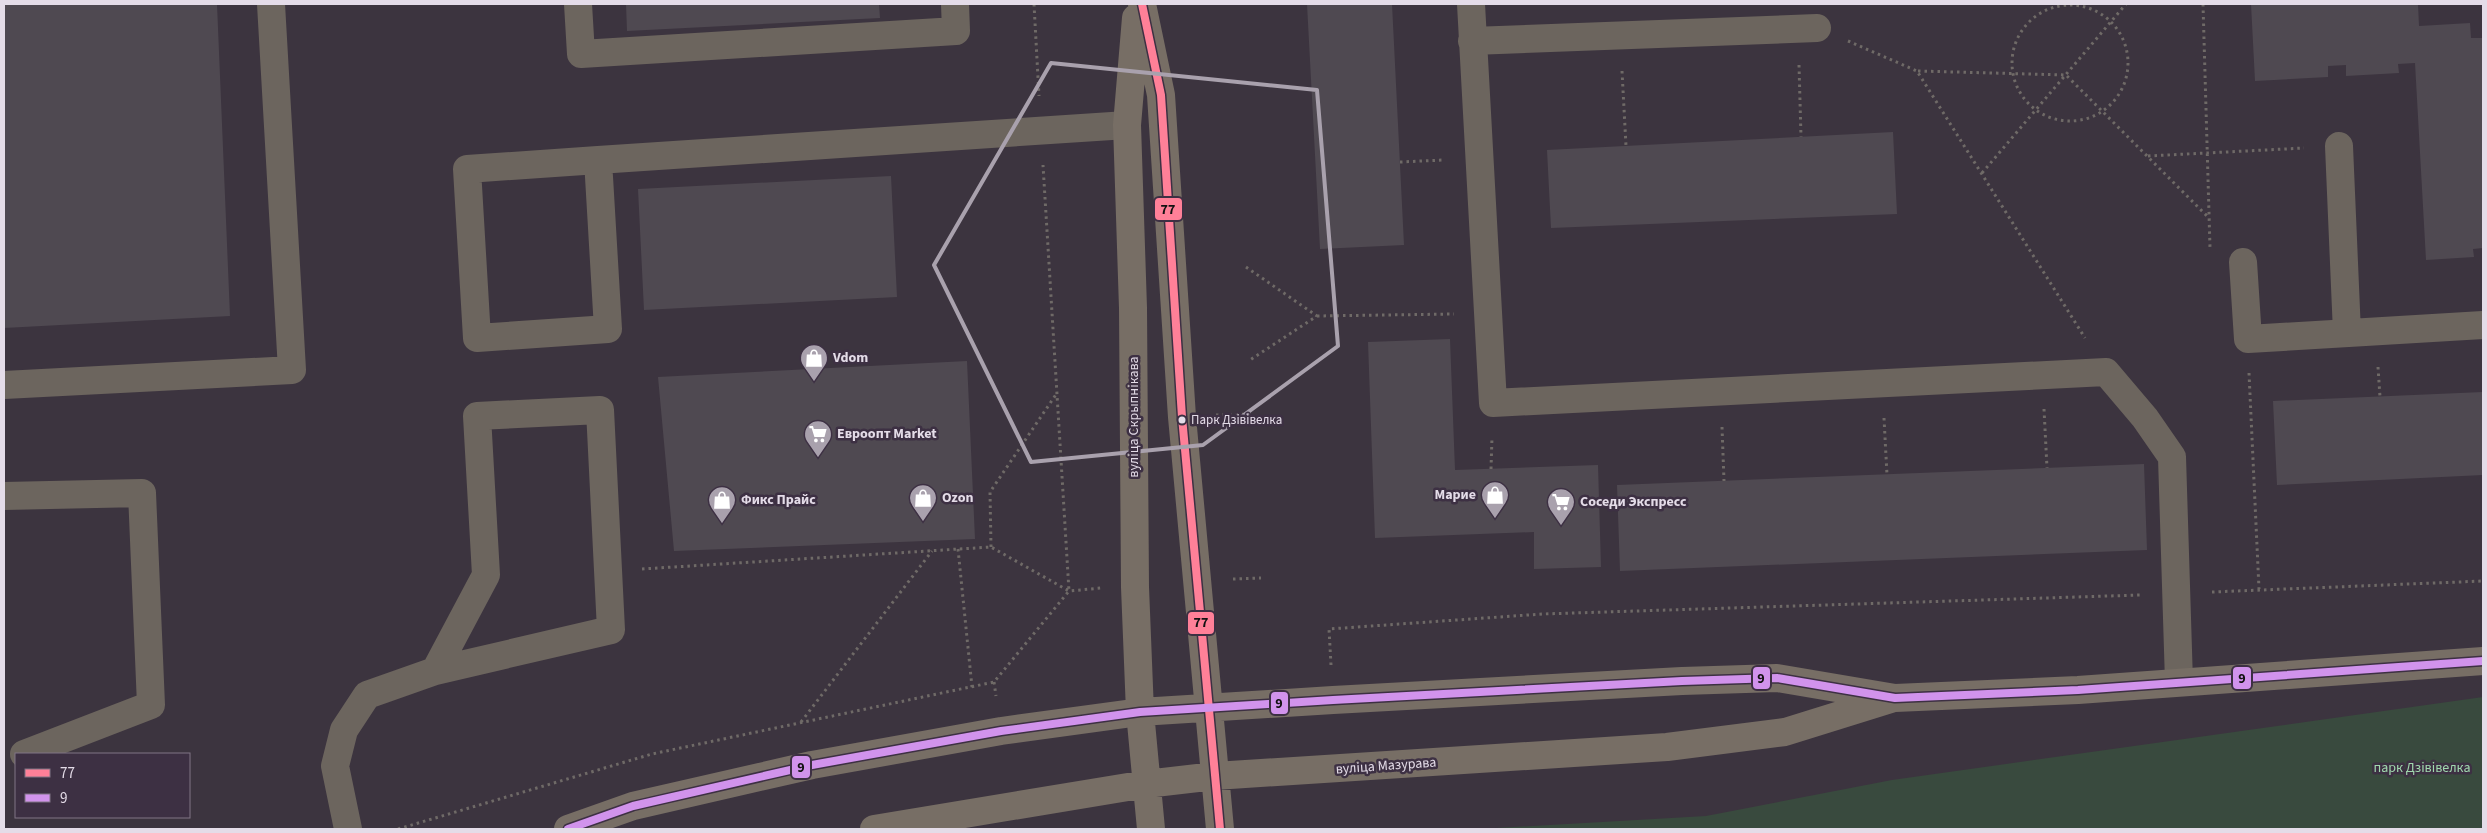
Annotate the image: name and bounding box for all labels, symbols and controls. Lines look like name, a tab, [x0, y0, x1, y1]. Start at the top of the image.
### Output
line badge: 77	[1154, 197, 1183, 221]
text: 77	[1161, 200, 1175, 220]
shop icon: Vdom	[799, 343, 829, 382]
place label: Vdom	[832, 348, 868, 368]
street label: вуліца Скрыпнікава	[1124, 356, 1144, 478]
place label: Парк Дзівівелка	[1191, 411, 1282, 429]
marker: Парк Дзівівелка	[1177, 415, 1187, 425]
supermarket icon: Евроопт Market	[803, 419, 833, 458]
place label: Евроопт Market	[837, 424, 937, 444]
shop icon: Марие	[1480, 480, 1510, 519]
shop icon: Ozon	[908, 483, 938, 522]
shop icon: Фикс Прайс	[707, 485, 737, 524]
place label: Марие	[1435, 485, 1476, 505]
supermarket icon: Соседи Экспресс	[1546, 487, 1576, 526]
place label: Ozon	[942, 488, 973, 508]
place label: Фикс Прайс	[741, 490, 816, 510]
place label: Соседи Экспресс	[1580, 492, 1687, 512]
line badge: 77	[1187, 611, 1215, 635]
text: 77	[1194, 613, 1208, 633]
line badge: 9	[1752, 666, 1771, 690]
line badge: 9	[2232, 666, 2252, 690]
text: 9	[1757, 669, 1765, 689]
text: 9	[2238, 669, 2246, 689]
line badge: 9	[1270, 691, 1289, 715]
text: 9	[1275, 694, 1283, 714]
legend	[15, 753, 190, 818]
street label: вуліца Мазурава	[1335, 753, 1437, 779]
line badge: 9	[791, 755, 811, 779]
text: 9	[797, 758, 805, 778]
park label: парк Дзівівелка	[2374, 758, 2470, 778]
text: 77	[60, 763, 75, 784]
text: 9	[60, 788, 67, 809]

